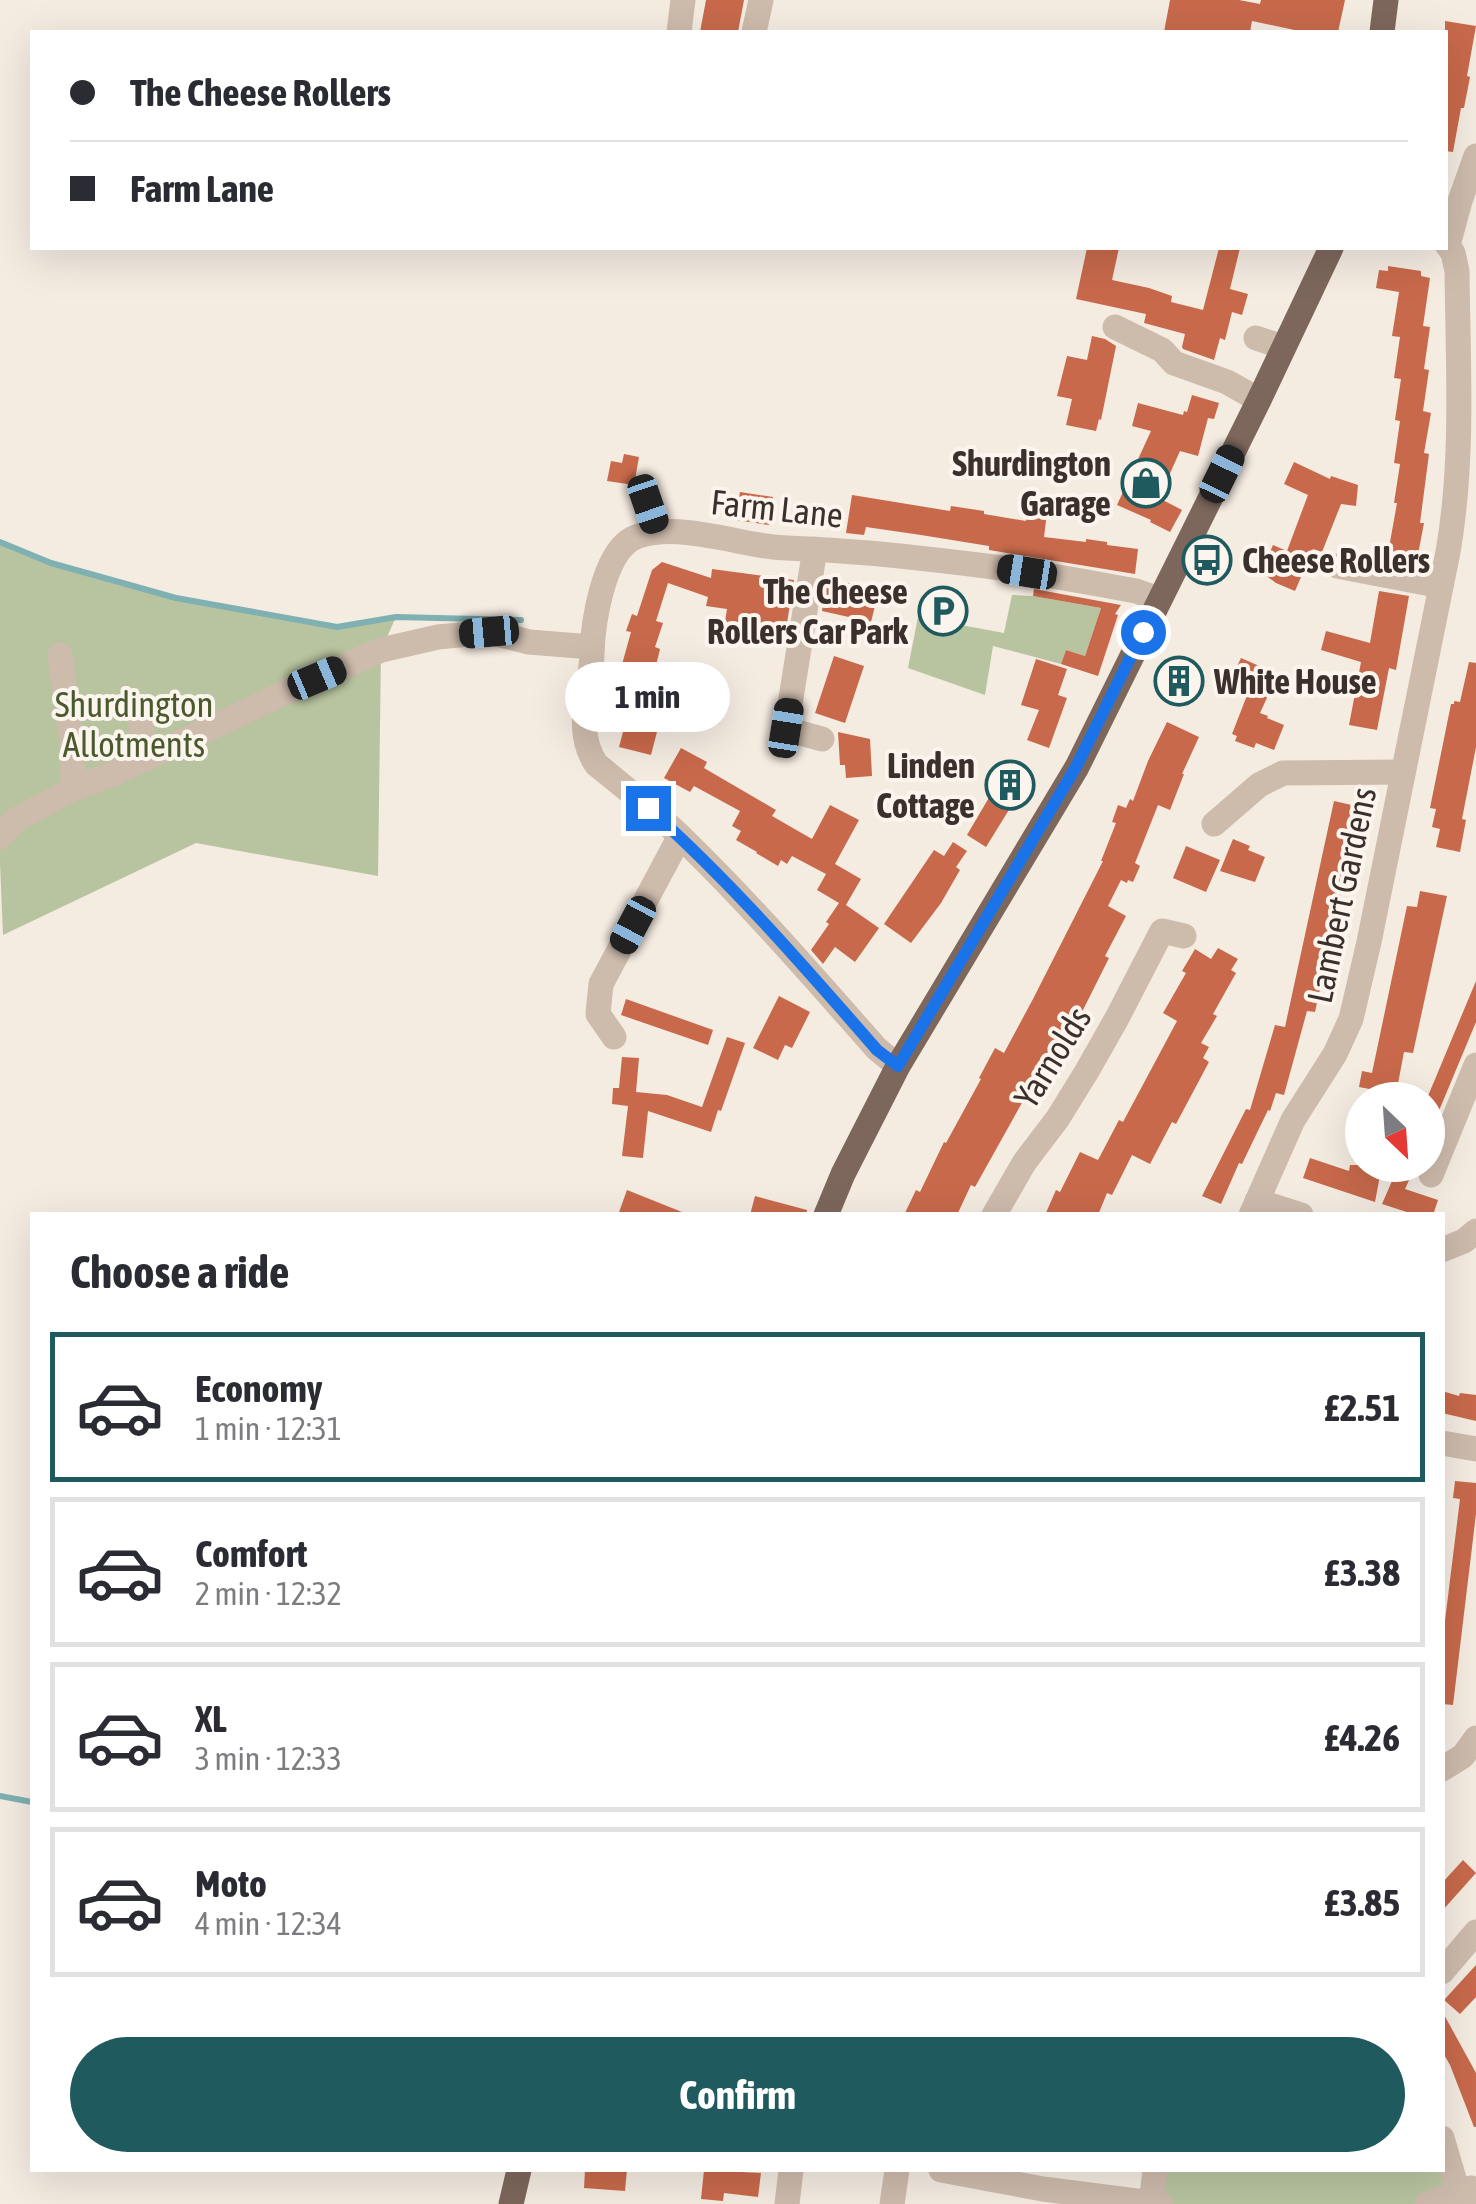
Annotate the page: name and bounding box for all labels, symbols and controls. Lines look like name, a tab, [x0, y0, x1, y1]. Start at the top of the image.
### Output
text: The Cheese Rollers	[130, 71, 391, 114]
text: Farm Lane	[130, 167, 274, 210]
car	[1195, 440, 1249, 508]
place label: Shurdington Garage	[952, 443, 1111, 523]
shop icon: Shurdington Garage	[1120, 457, 1172, 509]
car	[624, 471, 672, 537]
street label: Farm Lane	[709, 481, 845, 535]
bus stop icon: Cheese Rollers	[1181, 534, 1233, 586]
place label: Cheese Rollers	[1242, 540, 1430, 580]
car	[995, 552, 1059, 592]
place label: The Cheese Rollers Car Park	[707, 571, 909, 651]
parking icon: The Cheese Rollers Car Park	[917, 585, 969, 637]
route start	[1121, 610, 1166, 655]
car	[458, 614, 520, 650]
car	[284, 652, 350, 704]
building icon: White House	[1153, 655, 1205, 707]
place label: White House	[1213, 661, 1377, 701]
callout: 1 min	[566, 663, 730, 733]
text: 1 min	[615, 678, 680, 715]
park label: Shurdington Allotments	[55, 684, 213, 764]
car	[766, 696, 806, 760]
place label: Linden Cottage	[876, 745, 975, 825]
building icon: Linden Cottage	[984, 759, 1036, 811]
street label: Lambert Gardens	[1299, 784, 1383, 1006]
route end	[626, 786, 671, 831]
car	[606, 891, 660, 959]
street label: Yarnolds	[1006, 999, 1098, 1115]
north arrow	[1345, 1082, 1445, 1182]
map controls	[1345, 1082, 1445, 1182]
text: Choose a ride	[70, 1246, 289, 1298]
icon: car	[75, 1362, 165, 1452]
text: Economy	[195, 1367, 322, 1410]
text: £2.51	[1324, 1386, 1400, 1429]
text: 1 min · 12:31	[195, 1410, 342, 1447]
icon: car	[75, 1527, 165, 1617]
text: Comfort	[195, 1532, 307, 1575]
text: £3.38	[1324, 1551, 1400, 1594]
text: 2 min · 12:32	[195, 1575, 342, 1612]
icon: car	[75, 1692, 165, 1782]
text: XL	[195, 1697, 227, 1740]
text: £4.26	[1324, 1716, 1400, 1759]
text: 3 min · 12:33	[195, 1740, 342, 1777]
icon: car	[75, 1857, 165, 1947]
text: Moto	[195, 1862, 267, 1905]
text: £3.85	[1324, 1881, 1400, 1924]
text: 4 min · 12:34	[195, 1905, 342, 1942]
button: Confirm	[70, 2037, 1405, 2152]

